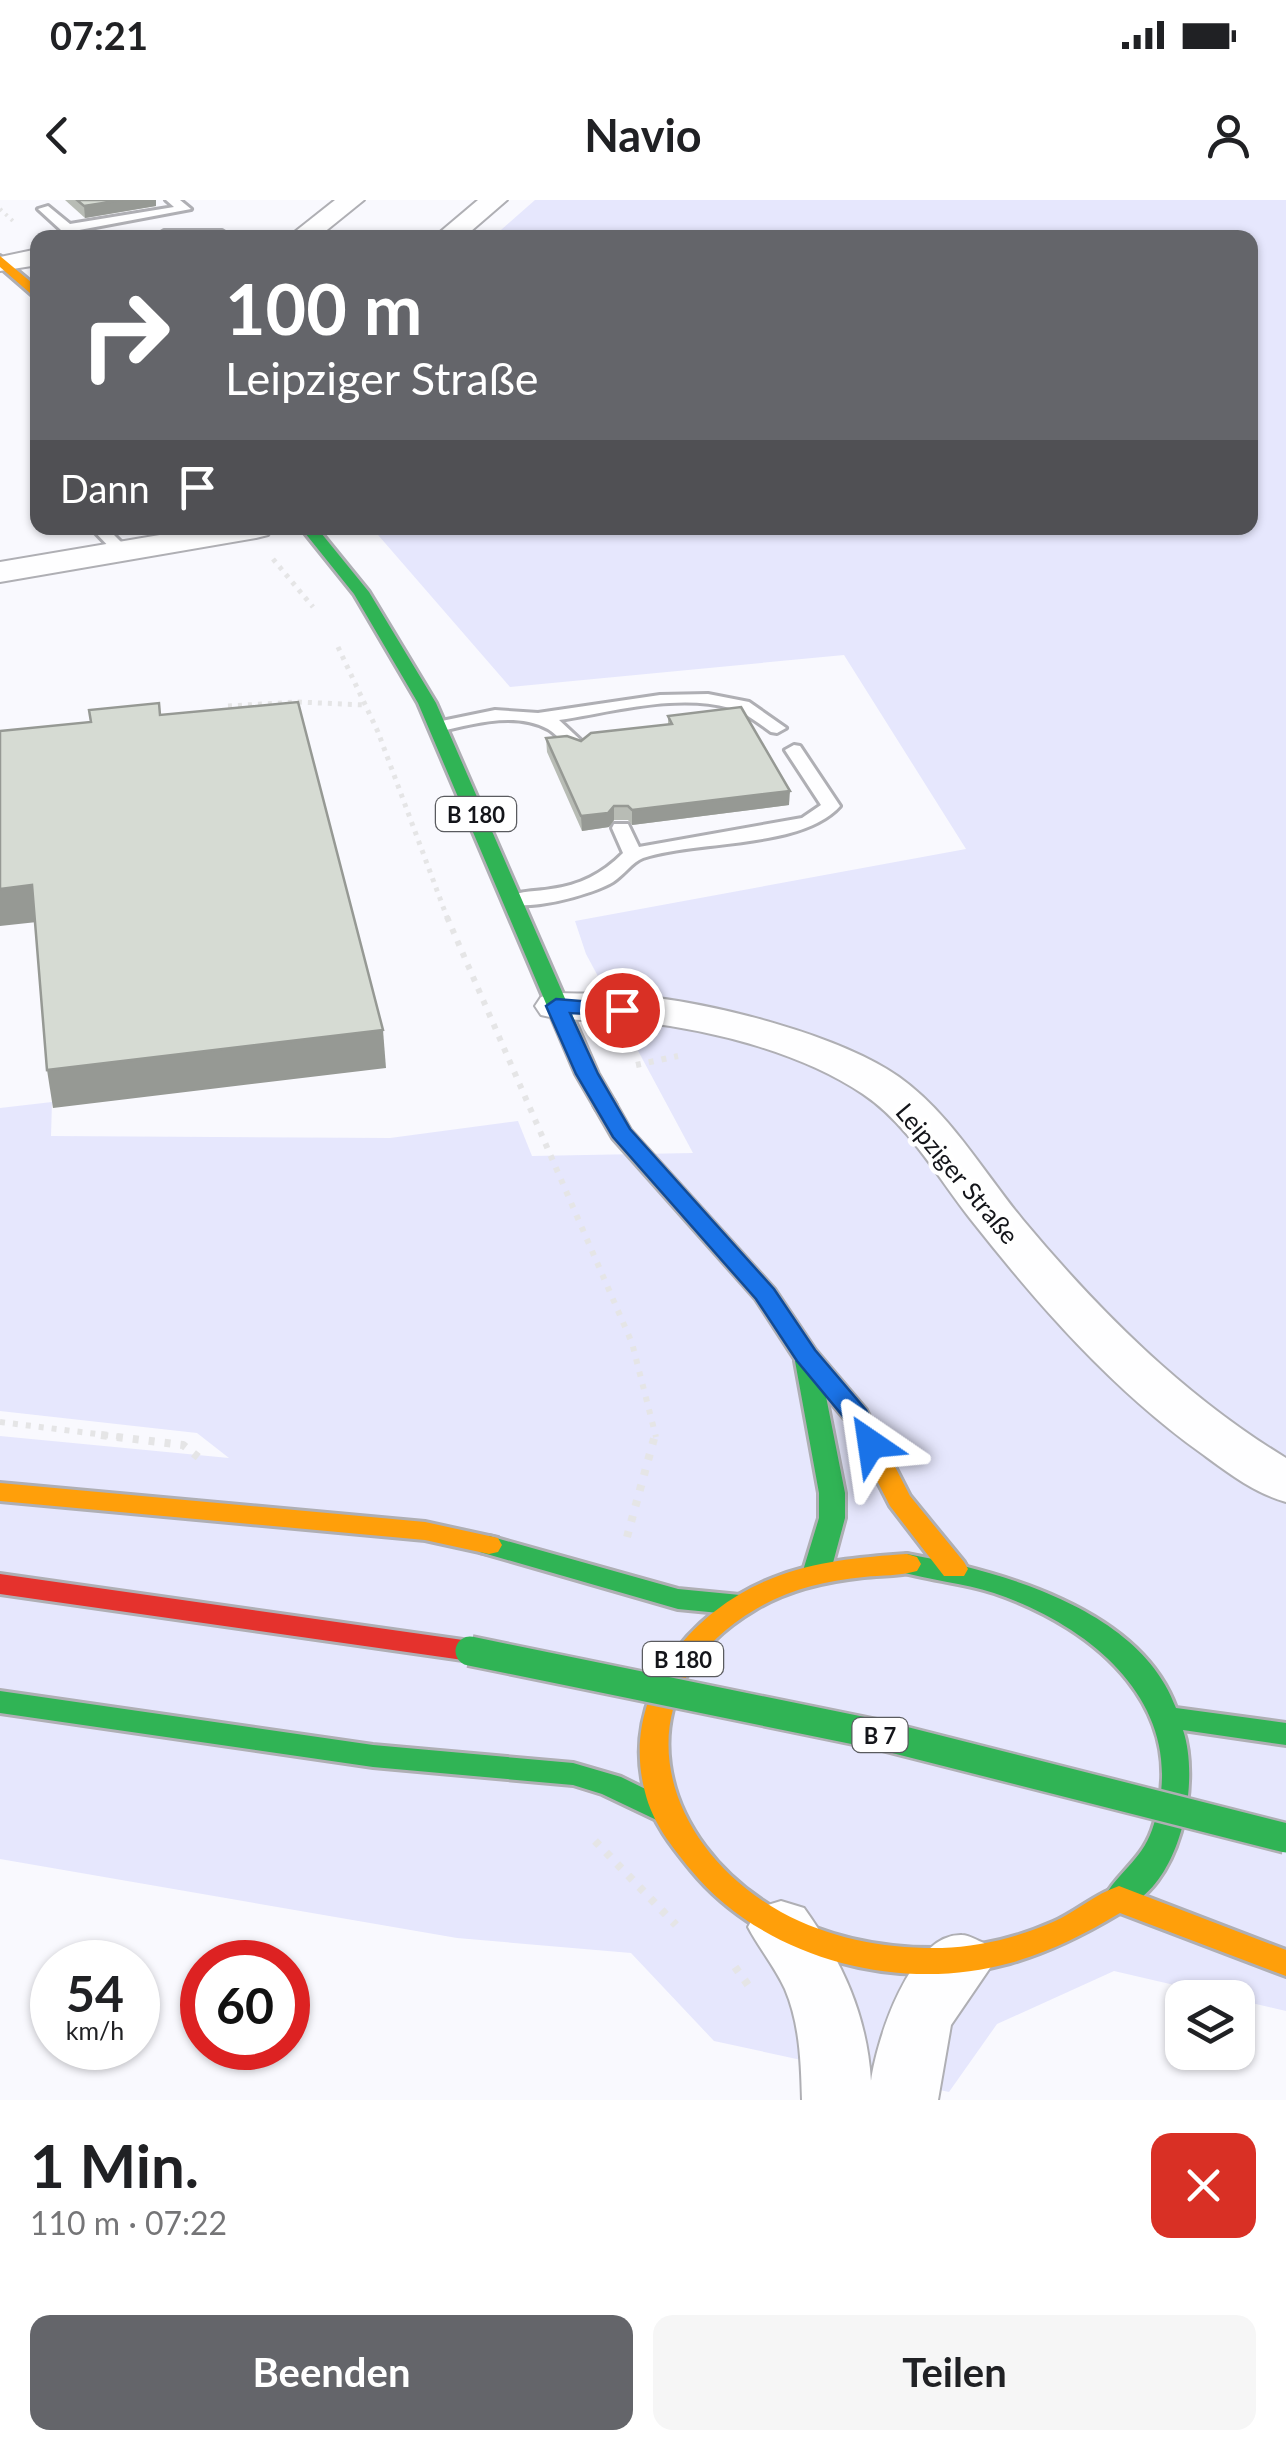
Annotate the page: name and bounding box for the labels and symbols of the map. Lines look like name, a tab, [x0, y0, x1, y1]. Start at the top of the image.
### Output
road number: B 180	[436, 797, 516, 831]
pin	[580, 968, 665, 1053]
street label: Leipziger Straße	[891, 1097, 1025, 1249]
position arrow	[819, 1392, 923, 1496]
road number: B 180	[643, 1642, 723, 1676]
road number: B 7	[852, 1718, 908, 1752]
speed limit sign: 60	[180, 1940, 310, 2070]

